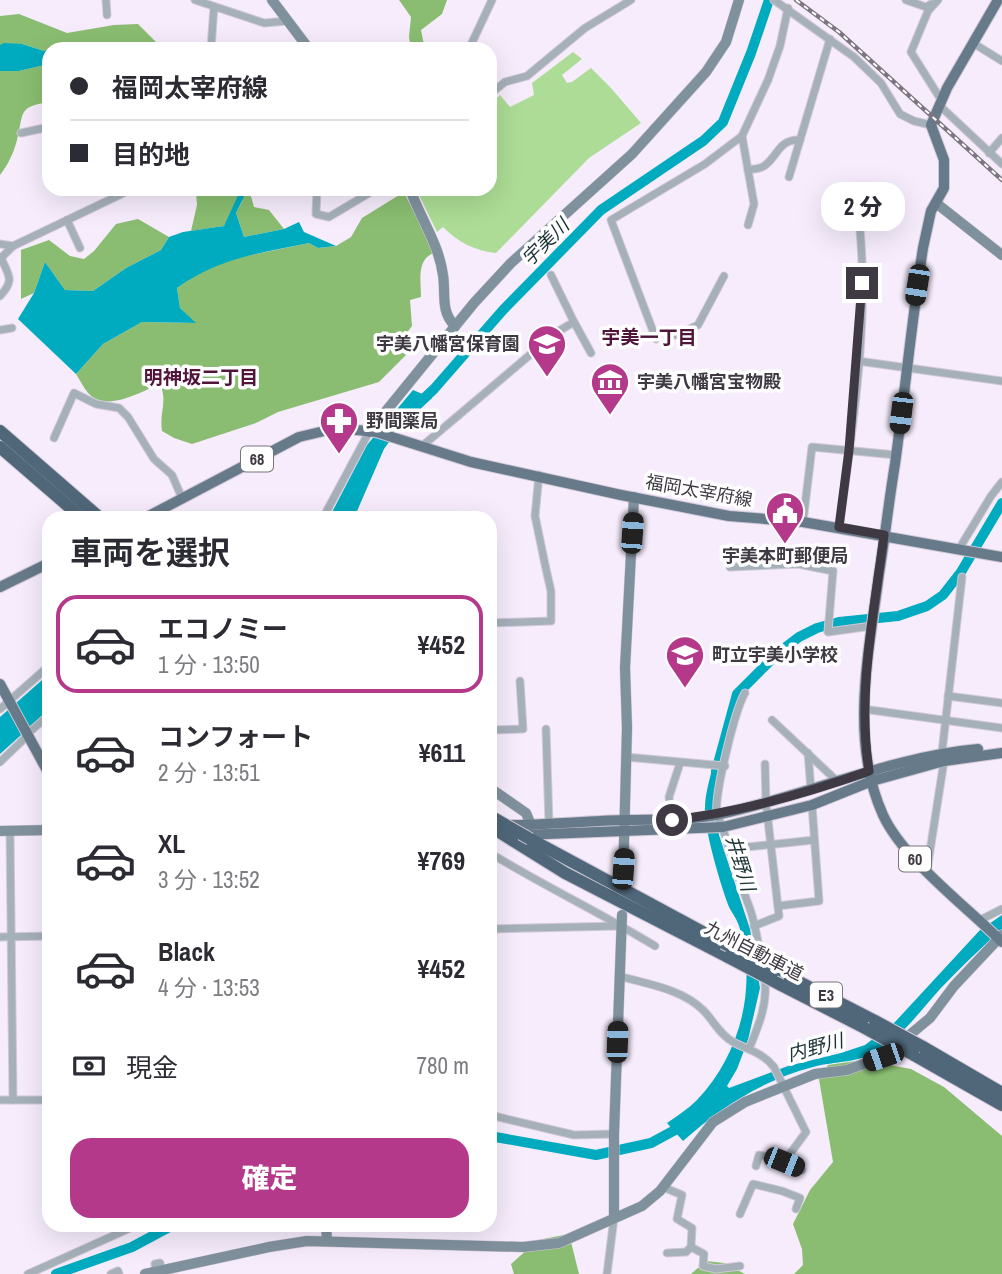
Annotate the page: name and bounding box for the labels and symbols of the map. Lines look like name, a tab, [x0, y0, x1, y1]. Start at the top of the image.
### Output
callout: 2 分	[820, 182, 904, 230]
water label: 宇美川	[516, 211, 576, 271]
car	[904, 263, 931, 307]
route end	[846, 267, 878, 299]
school or university icon: 宇美八幡宮保育園	[526, 323, 568, 378]
district label: 宇美一丁目	[601, 324, 697, 350]
place label: 宇美八幡宮保育園	[376, 331, 520, 356]
museum icon: 宇美八幡宮宝物殿	[589, 361, 631, 416]
district label: 明神坂二丁目	[144, 364, 258, 390]
place label: 宇美八幡宮宝物殿	[637, 369, 781, 394]
car	[889, 391, 914, 435]
pharmacy icon: 野間薬局	[318, 400, 360, 455]
place label: 野間薬局	[366, 408, 438, 433]
road number: 68	[241, 446, 273, 472]
street label: 福岡太宰府線	[644, 469, 754, 512]
public building icon: 宇美本町郵便局	[764, 490, 806, 545]
car	[621, 511, 644, 555]
place label: 宇美本町郵便局	[722, 543, 848, 568]
school or university icon: 町立宇美小学校	[664, 634, 706, 689]
place label: 町立宇美小学校	[712, 642, 838, 667]
route start	[656, 804, 688, 836]
water label: 井野川	[720, 832, 762, 896]
road number: 60	[899, 846, 931, 872]
car	[612, 847, 635, 891]
street label: 九州自動車道	[700, 915, 808, 986]
road number: E3	[810, 982, 842, 1007]
car	[606, 1021, 629, 1063]
water label: 内野川	[784, 1027, 848, 1067]
car	[860, 1040, 907, 1074]
car	[761, 1144, 808, 1180]

